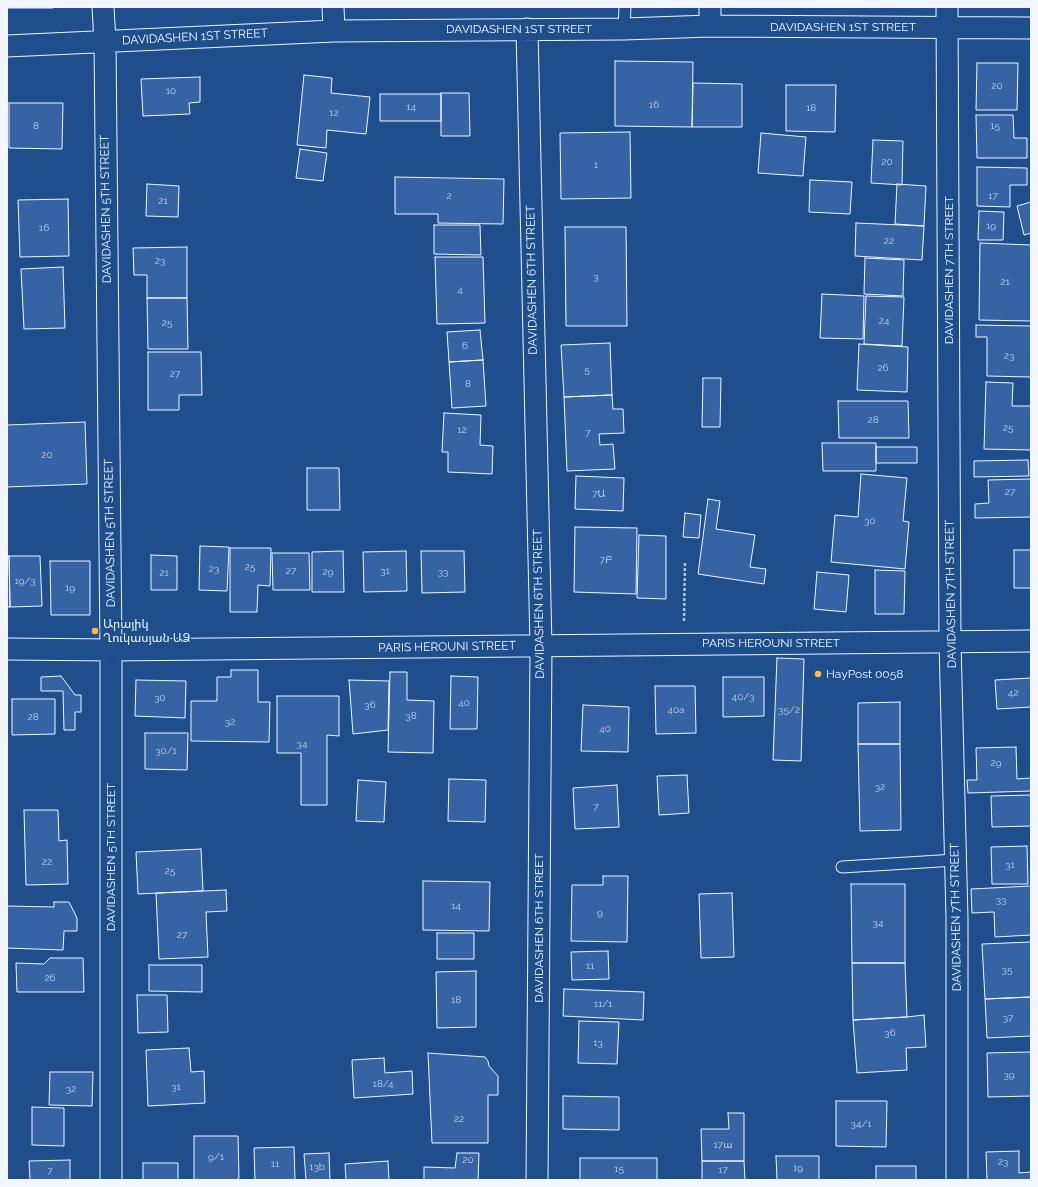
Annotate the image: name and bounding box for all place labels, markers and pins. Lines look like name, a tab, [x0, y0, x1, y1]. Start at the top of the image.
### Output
place label: Արայիկ Ղուկասյան ԱՁ	[103, 617, 191, 645]
marker: Արայիկ Ղուկասյան ԱՁ	[90, 626, 100, 636]
place label: HayPost 0058	[826, 667, 903, 681]
marker: HayPost 0058	[813, 669, 823, 679]

